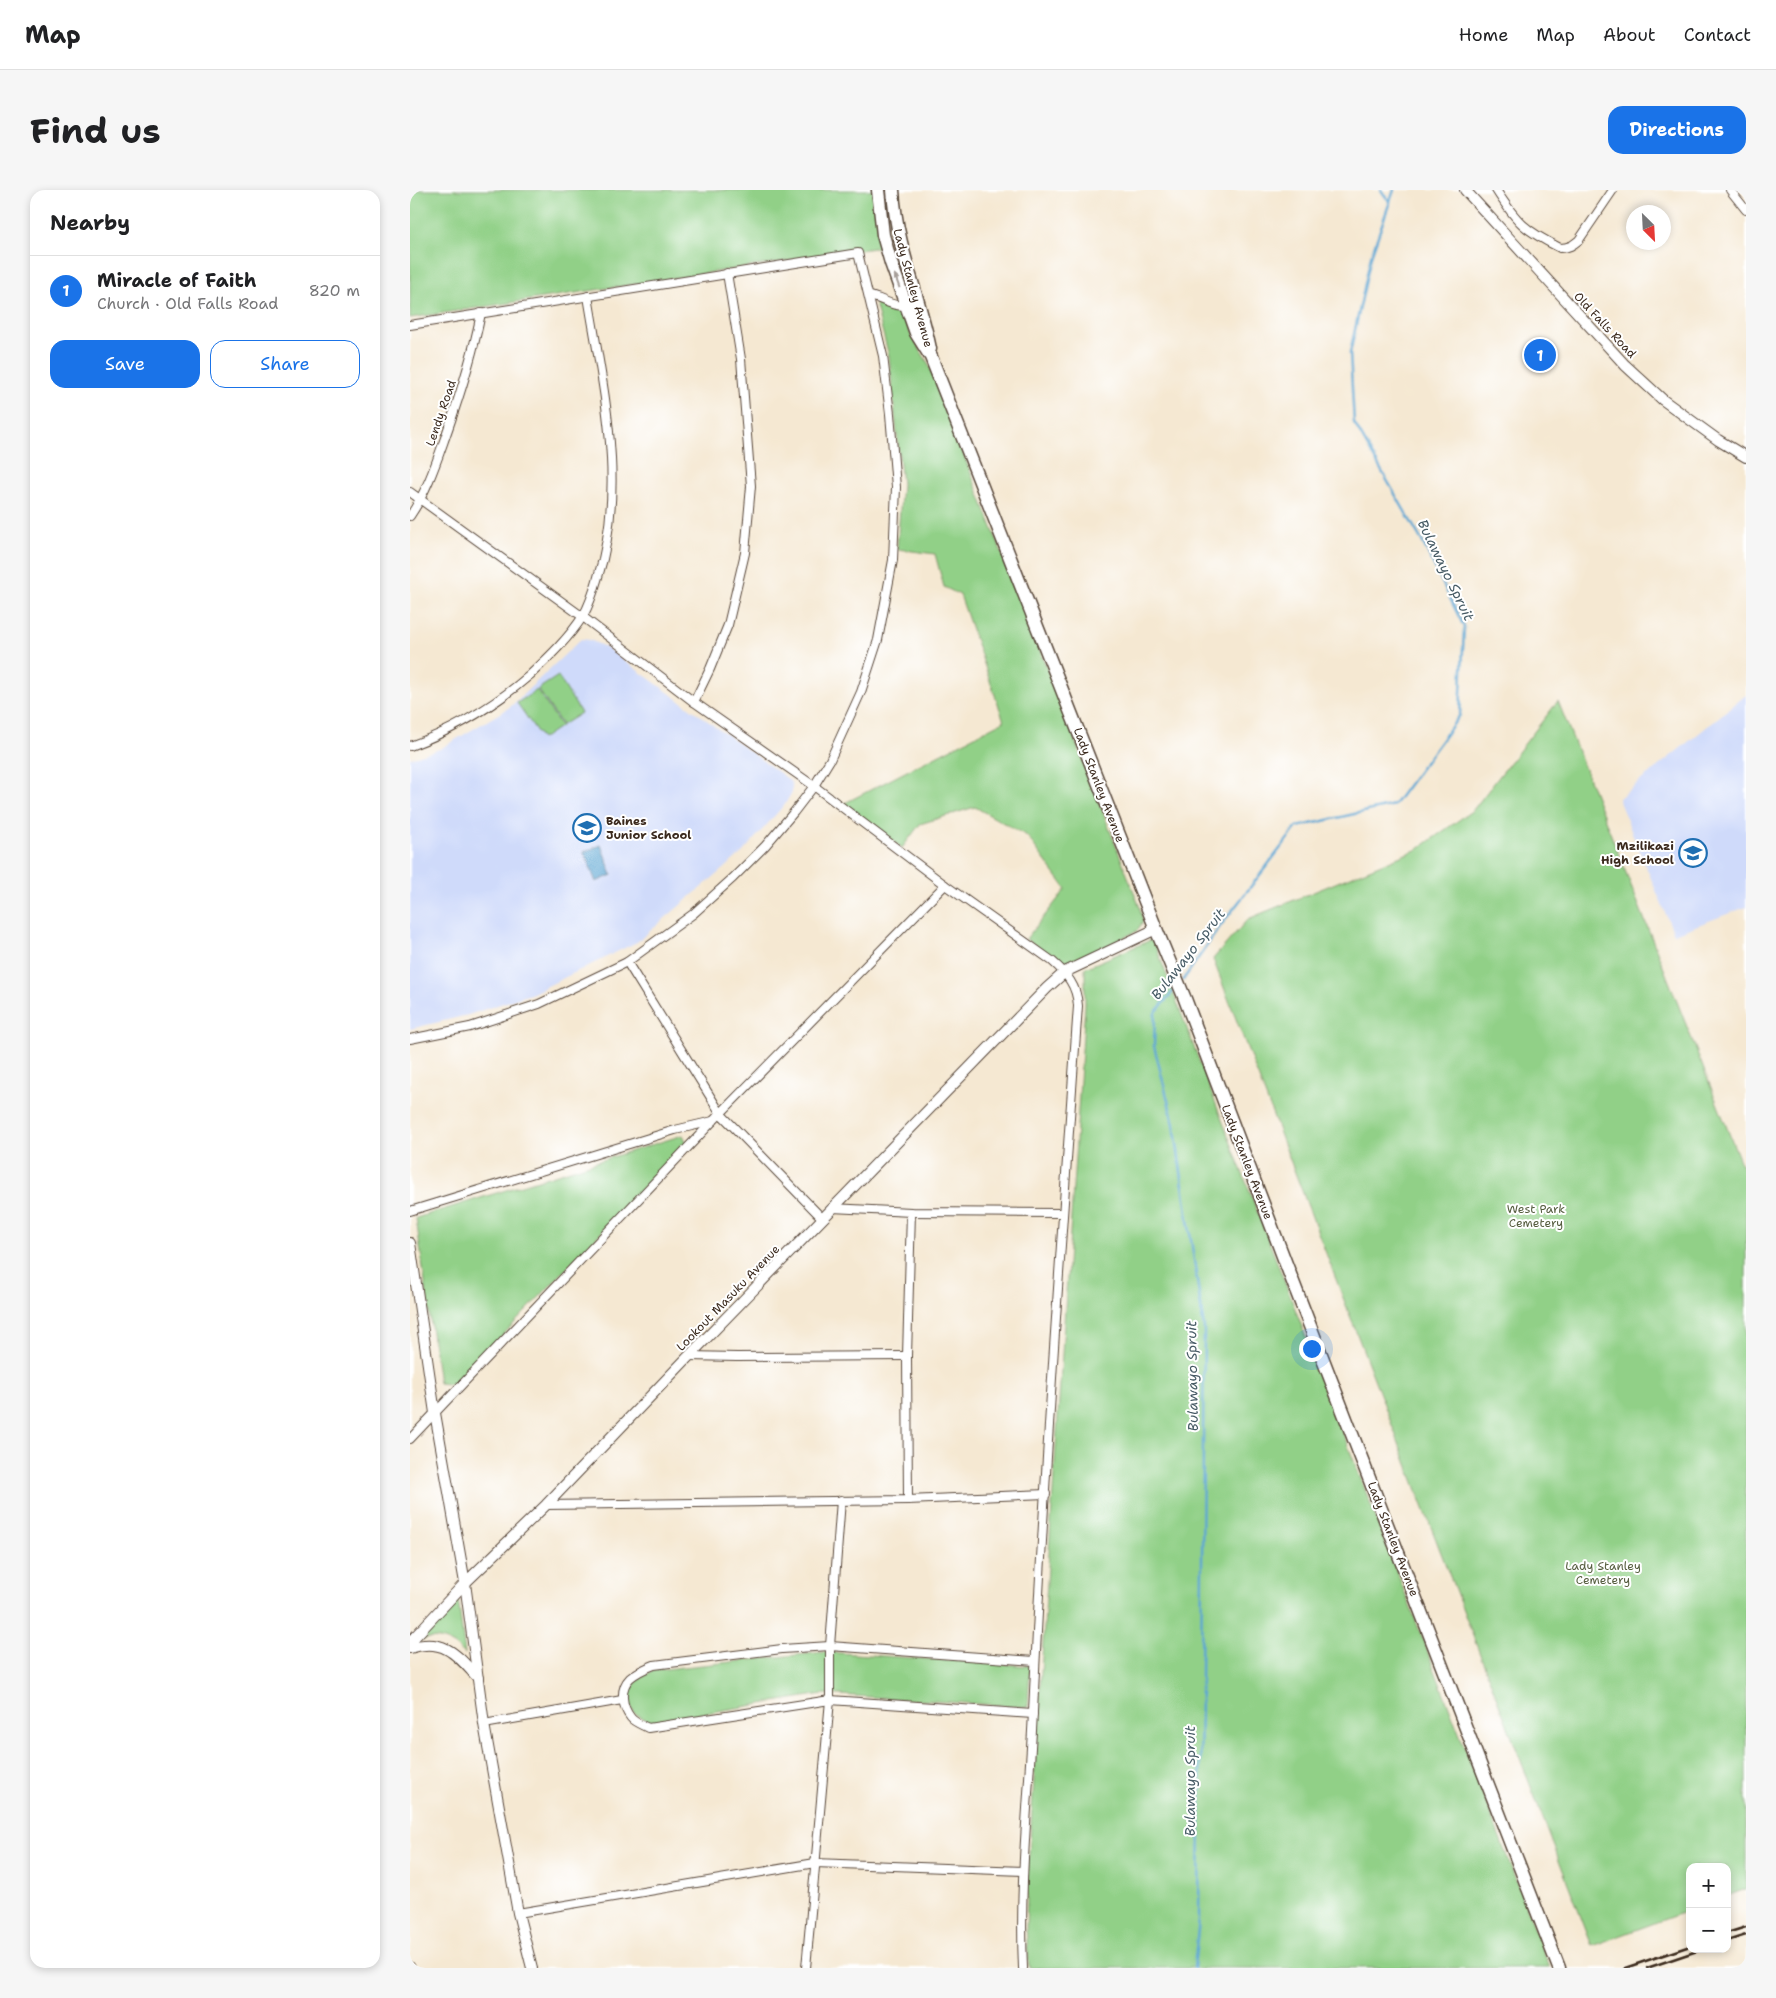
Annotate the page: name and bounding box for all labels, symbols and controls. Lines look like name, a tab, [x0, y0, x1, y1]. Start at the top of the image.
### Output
text: Map	[25, 19, 81, 51]
text: Home	[1459, 23, 1508, 47]
text: Map	[1536, 23, 1575, 47]
text: About	[1603, 23, 1656, 47]
text: Contact	[1684, 23, 1751, 47]
button: Directions	[1608, 106, 1746, 154]
text: Find us	[30, 107, 161, 154]
north arrow	[1626, 205, 1671, 250]
text: Nearby	[50, 209, 130, 237]
street label: Lady Stanley Avenue	[889, 227, 937, 349]
text: Miracle of Faith	[97, 268, 256, 293]
one-way arrow	[893, 273, 900, 288]
text: 1	[62, 280, 70, 301]
text: 820 m	[309, 280, 360, 301]
street label: Old Falls Road	[1570, 289, 1640, 362]
text: Church · Old Falls Road	[97, 293, 278, 314]
pin: 1	[1524, 336, 1556, 374]
button: Save	[50, 340, 200, 388]
button: Share	[210, 340, 360, 388]
street label: Lendy Road	[422, 377, 460, 448]
water label: Bulawayo Spruit	[1414, 516, 1479, 624]
street label: Lady Stanley Avenue	[1070, 725, 1128, 845]
school or university icon: Baines Junior School	[572, 813, 602, 843]
place label: Baines Junior School	[606, 813, 692, 843]
place label: Mzilikazi High School	[1601, 838, 1674, 868]
school or university icon: Mzilikazi High School	[1678, 838, 1708, 868]
water label: Bulawayo Spruit	[1147, 904, 1230, 1003]
street label: Lady Stanley Avenue	[1218, 1102, 1276, 1222]
park label: West Park Cemetery	[1507, 1201, 1565, 1231]
street label: Lookout Masuku Avenue	[673, 1241, 783, 1355]
water label: Bulawayo Spruit	[1182, 1320, 1202, 1431]
your location	[1299, 1336, 1325, 1362]
street label: Lady Stanley Avenue	[1364, 1479, 1422, 1599]
park label: Lady Stanley Cemetery	[1565, 1558, 1641, 1588]
water label: Bulawayo Spruit	[1181, 1725, 1199, 1836]
map controls	[1686, 1863, 1731, 1953]
button: +	[1686, 1863, 1731, 1908]
button: −	[1686, 1908, 1731, 1953]

